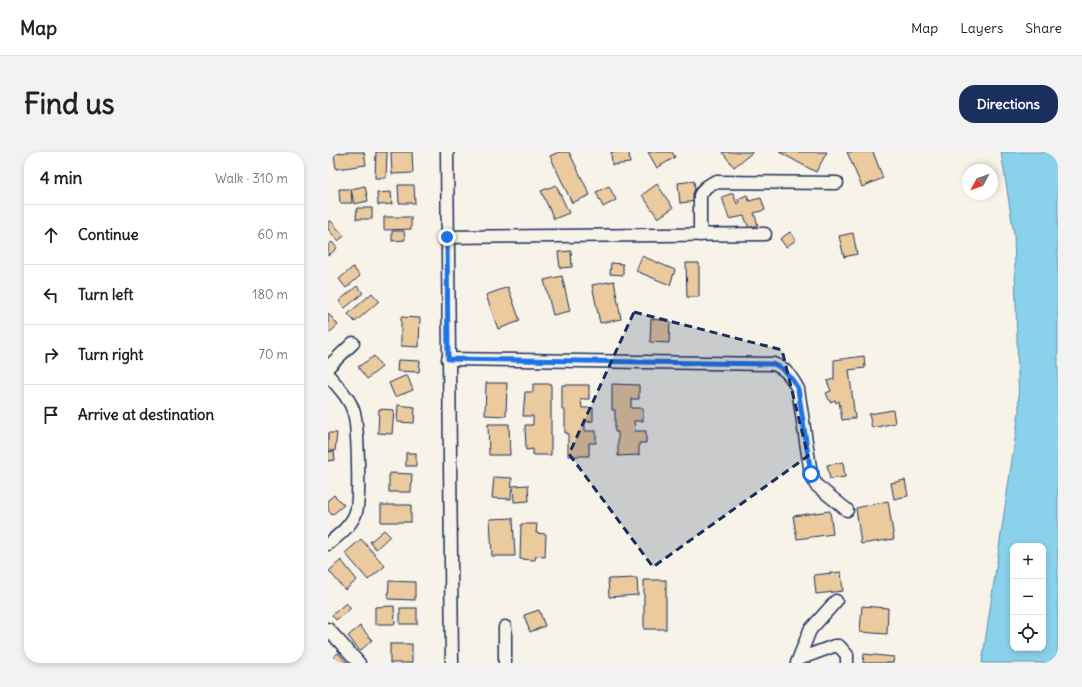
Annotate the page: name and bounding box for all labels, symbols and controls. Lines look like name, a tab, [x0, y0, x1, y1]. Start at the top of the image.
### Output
text: Map	[20, 16, 57, 40]
text: Map	[911, 19, 938, 37]
text: Layers	[960, 19, 1003, 37]
text: Share	[1025, 19, 1062, 37]
button: Directions	[959, 85, 1058, 123]
text: Find us	[24, 86, 115, 122]
north arrow	[962, 164, 998, 200]
text: 4 min	[40, 167, 82, 189]
text: Walk · 310 m	[215, 170, 288, 187]
icon: ahead	[40, 224, 62, 246]
text: Continue	[78, 225, 139, 244]
text: 60 m	[257, 226, 288, 243]
route end	[438, 228, 456, 246]
icon: left	[40, 284, 62, 306]
text: Turn left	[78, 285, 133, 304]
text: 180 m	[252, 286, 288, 303]
icon: right	[40, 344, 62, 366]
text: Turn right	[78, 345, 143, 364]
text: 70 m	[259, 346, 288, 363]
icon: arrive	[40, 404, 62, 426]
text: Arrive at destination	[78, 405, 214, 424]
route start	[802, 465, 820, 483]
map controls	[1010, 543, 1046, 651]
button: +	[1010, 543, 1046, 579]
button: −	[1010, 579, 1046, 615]
button: locate	[1010, 615, 1046, 651]

